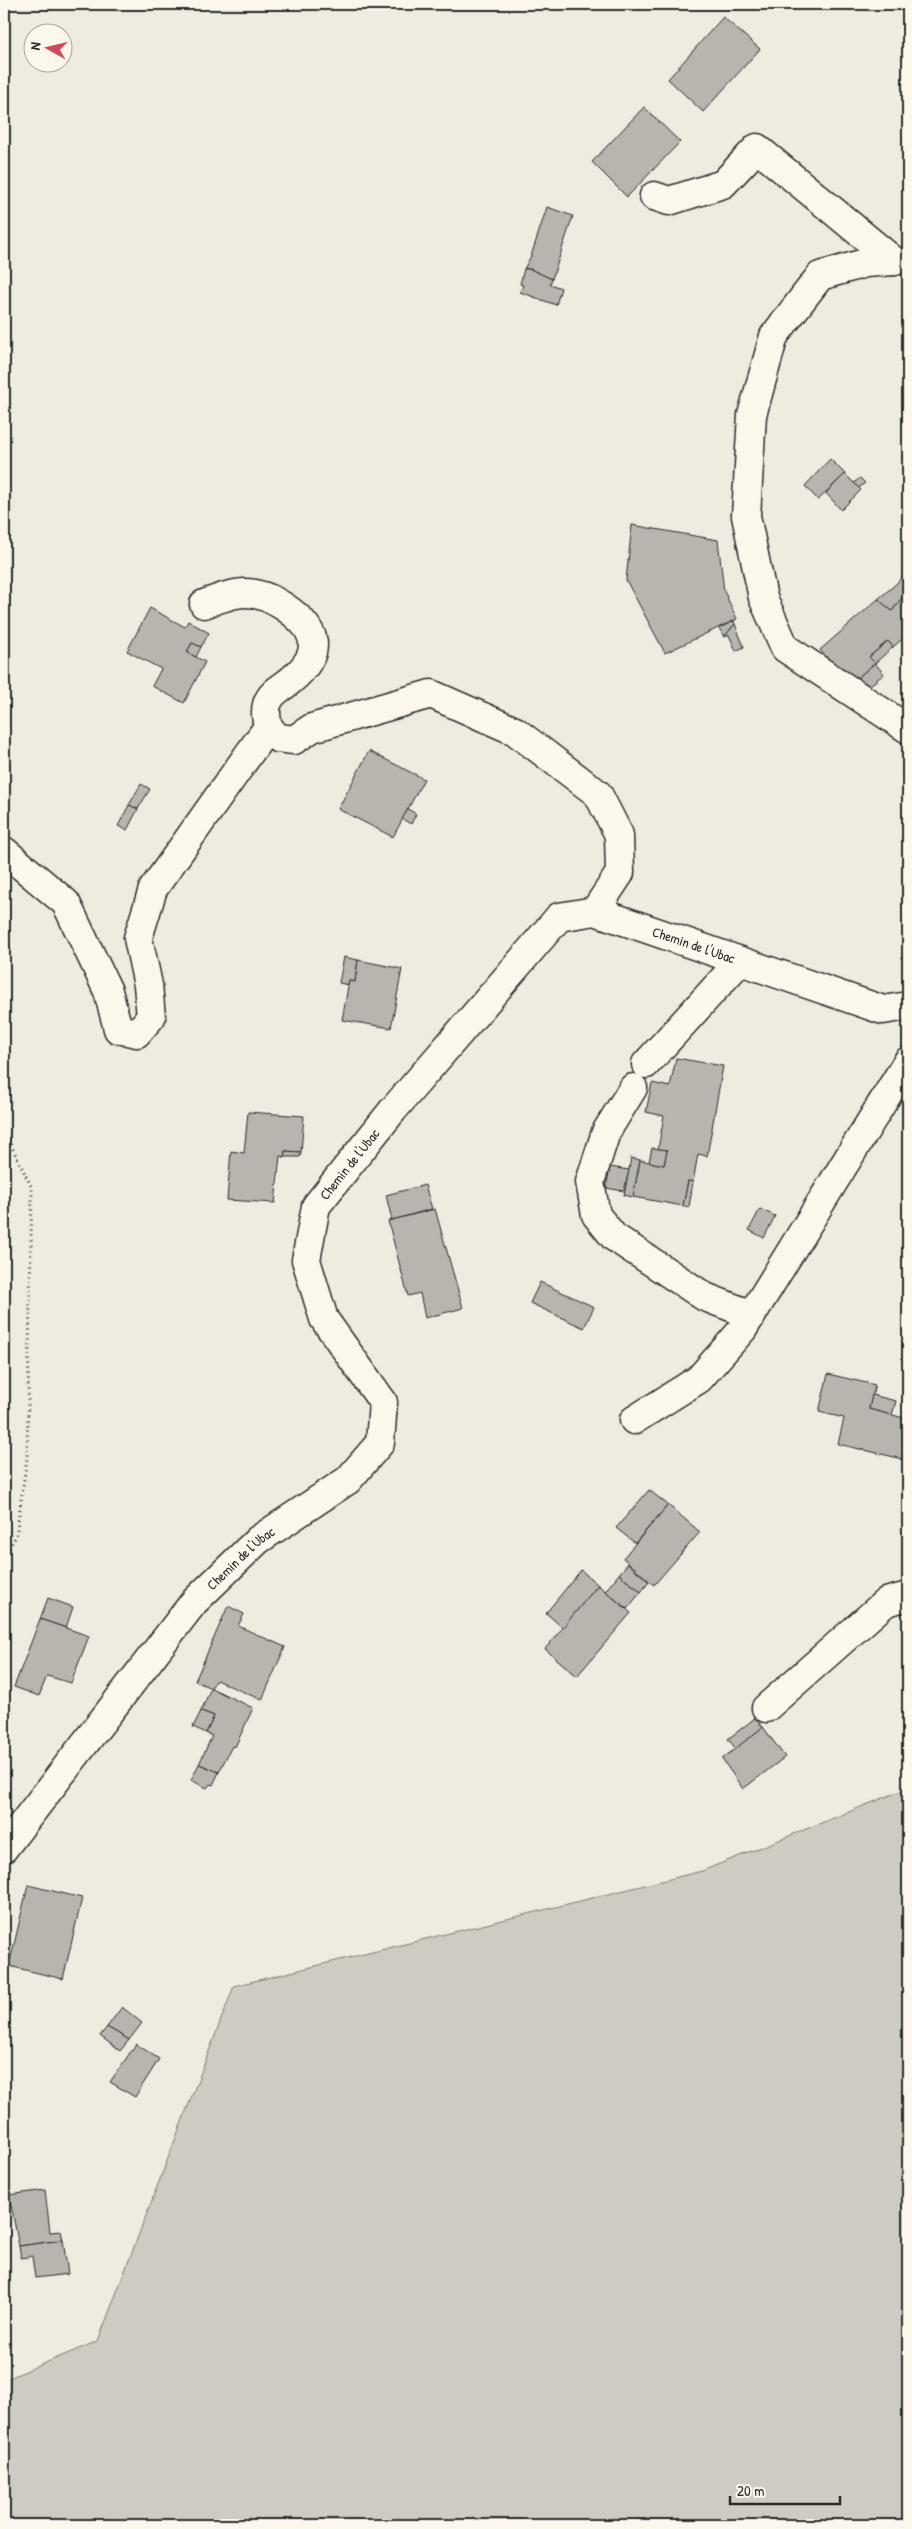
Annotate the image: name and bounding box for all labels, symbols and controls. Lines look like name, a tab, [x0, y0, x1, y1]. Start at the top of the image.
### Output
north arrow	[22, 22, 72, 72]
text: N	[25, 41, 45, 51]
street label: Chemin de l'Ubac	[650, 921, 738, 968]
street label: Chemin de l'Ubac	[315, 1124, 384, 1204]
street label: Chemin de l'Ubac	[202, 1521, 279, 1594]
scale bar	[730, 2474, 840, 2506]
text: 20 m	[737, 2480, 764, 2501]

